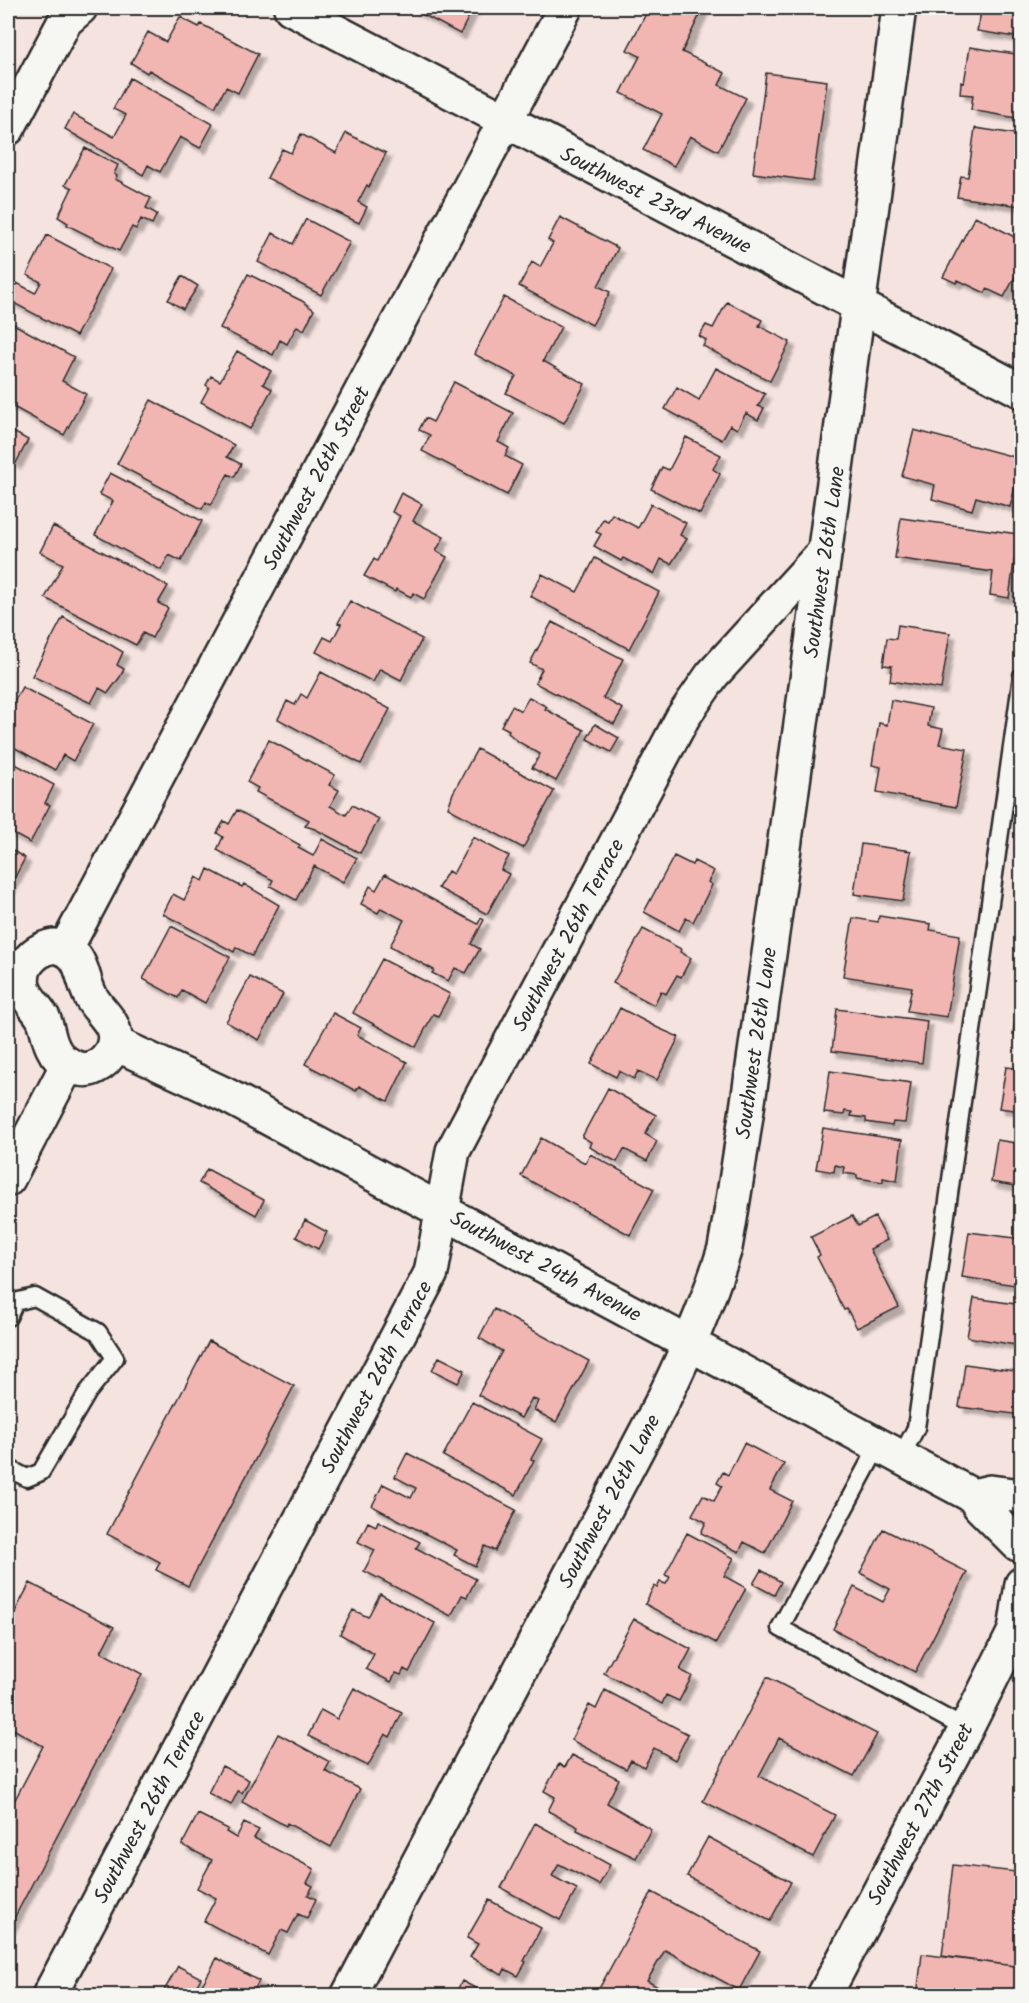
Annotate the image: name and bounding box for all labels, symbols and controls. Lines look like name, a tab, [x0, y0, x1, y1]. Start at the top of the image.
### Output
street label: Southwest 23rd Avenue	[554, 139, 757, 264]
street label: Southwest 26th Street	[255, 380, 380, 577]
street label: Southwest 26th Lane	[796, 464, 855, 660]
street label: Southwest 26th Terrace	[504, 833, 634, 1038]
street label: Southwest 26th Lane	[728, 945, 787, 1141]
street label: Southwest 24th Avenue	[444, 1203, 647, 1332]
street label: Southwest 26th Terrace	[312, 1275, 442, 1480]
street label: Southwest 26th Lane	[550, 1408, 670, 1595]
street label: Southwest 26th Terrace	[85, 1705, 215, 1910]
street label: Southwest 27th Street	[859, 1717, 984, 1912]

